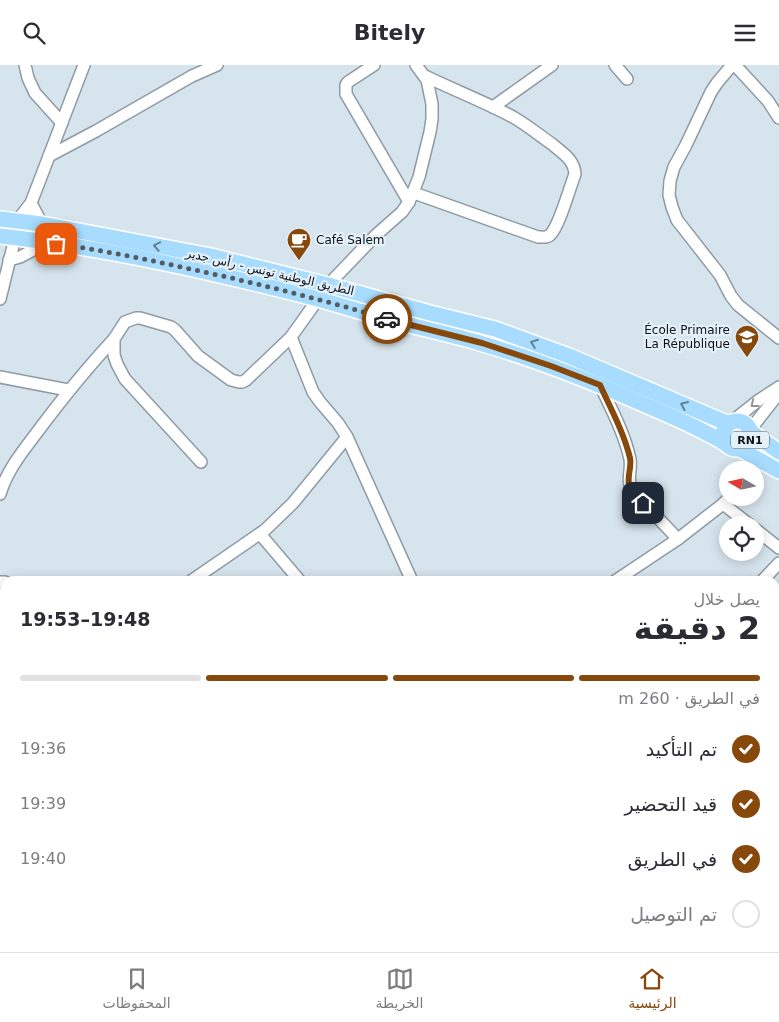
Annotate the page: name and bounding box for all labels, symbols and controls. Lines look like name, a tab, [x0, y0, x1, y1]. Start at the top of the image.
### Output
icon: search	[20, 19, 48, 47]
icon: menu	[731, 19, 759, 47]
text: Bitely	[354, 20, 425, 45]
pin	[35, 223, 77, 265]
cafe icon: Café Salem	[286, 227, 312, 261]
icon: bag	[42, 230, 70, 258]
place label: Café Salem	[316, 233, 385, 247]
one-way arrow	[152, 241, 161, 252]
street label: الطريق الوطنية تونس - رأس جدير	[183, 245, 356, 299]
courier	[362, 294, 412, 344]
icon: car	[373, 305, 401, 333]
place label: École Primaire La République	[644, 322, 730, 351]
school or university icon: École Primaire La République	[734, 324, 760, 358]
one-way arrow	[530, 339, 539, 349]
one-way arrow	[750, 398, 760, 407]
one-way arrow	[680, 400, 689, 411]
road number: RN1	[731, 431, 769, 449]
north arrow	[719, 461, 764, 506]
map controls	[719, 461, 764, 561]
pin	[622, 482, 664, 524]
icon: home	[629, 489, 657, 517]
button: locate	[719, 516, 764, 561]
text: يصل خلال	[693, 590, 760, 609]
text: 19:48–19:53	[20, 608, 150, 630]
text: 2 دقيقة	[634, 609, 760, 647]
text: في الطريق · 260 m	[618, 689, 760, 708]
icon: check	[732, 735, 760, 763]
text: تم التأكيد	[646, 738, 717, 760]
text: 19:36	[20, 739, 66, 758]
icon: check	[732, 790, 760, 818]
text: قيد التحضير	[624, 793, 717, 815]
text: 19:39	[20, 794, 66, 813]
icon: check	[732, 845, 760, 873]
text: في الطريق	[628, 848, 717, 870]
text: 19:40	[20, 849, 66, 868]
text: تم التوصيل	[630, 903, 717, 925]
tab: المحفوظات	[102, 965, 171, 1011]
tab: الخريطة	[376, 965, 423, 1011]
tab: الرئيسية	[628, 965, 677, 1011]

